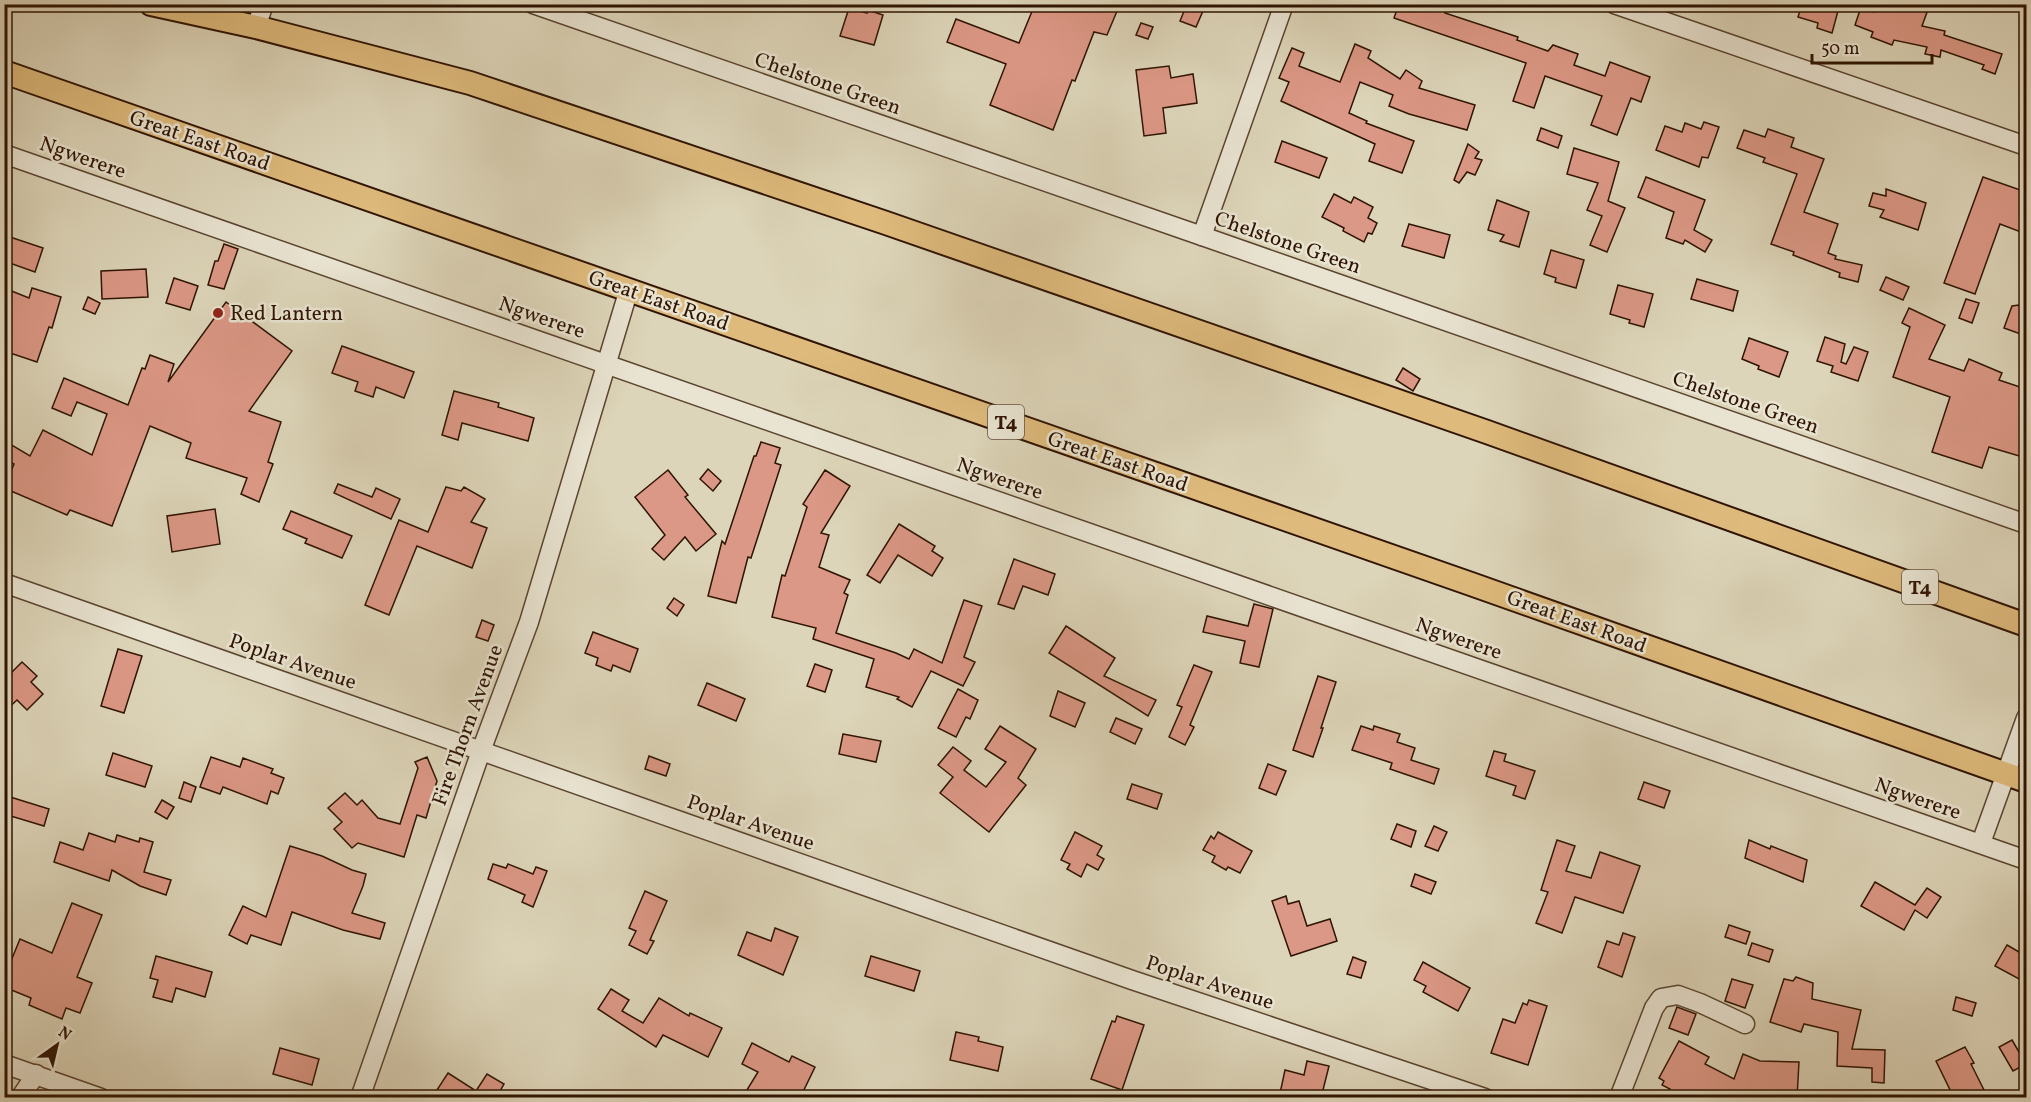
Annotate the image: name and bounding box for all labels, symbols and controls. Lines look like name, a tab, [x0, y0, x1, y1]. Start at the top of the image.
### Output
scale bar	[1812, 27, 1932, 65]
text: 50 m	[1821, 37, 1860, 62]
street label: Chelstone Green	[750, 46, 905, 123]
street label: Great East Road	[125, 104, 274, 179]
street label: Ngwerere	[35, 130, 130, 187]
street label: Chelstone Green	[1210, 205, 1365, 282]
street label: Great East Road	[584, 264, 733, 339]
street label: Ngwerere	[494, 290, 589, 347]
place label: Red Lantern	[230, 300, 343, 329]
marker: Red Lantern	[211, 306, 225, 320]
street label: Chelstone Green	[1668, 365, 1823, 442]
road number: T4	[988, 405, 1024, 439]
street label: Great East Road	[1043, 425, 1192, 500]
street label: Ngwerere	[952, 451, 1047, 508]
road number: T4	[1902, 570, 1938, 604]
street label: Great East Road	[1503, 584, 1650, 661]
street label: Ngwerere	[1411, 611, 1506, 668]
street label: Poplar Avenue	[225, 627, 360, 698]
street label: Fire Thorn Avenue	[426, 641, 511, 810]
street label: Ngwerere	[1870, 771, 1965, 828]
street label: Poplar Avenue	[683, 788, 818, 859]
street label: Poplar Avenue	[1142, 949, 1277, 1018]
north arrow	[27, 1015, 87, 1075]
text: N	[53, 1022, 76, 1047]

